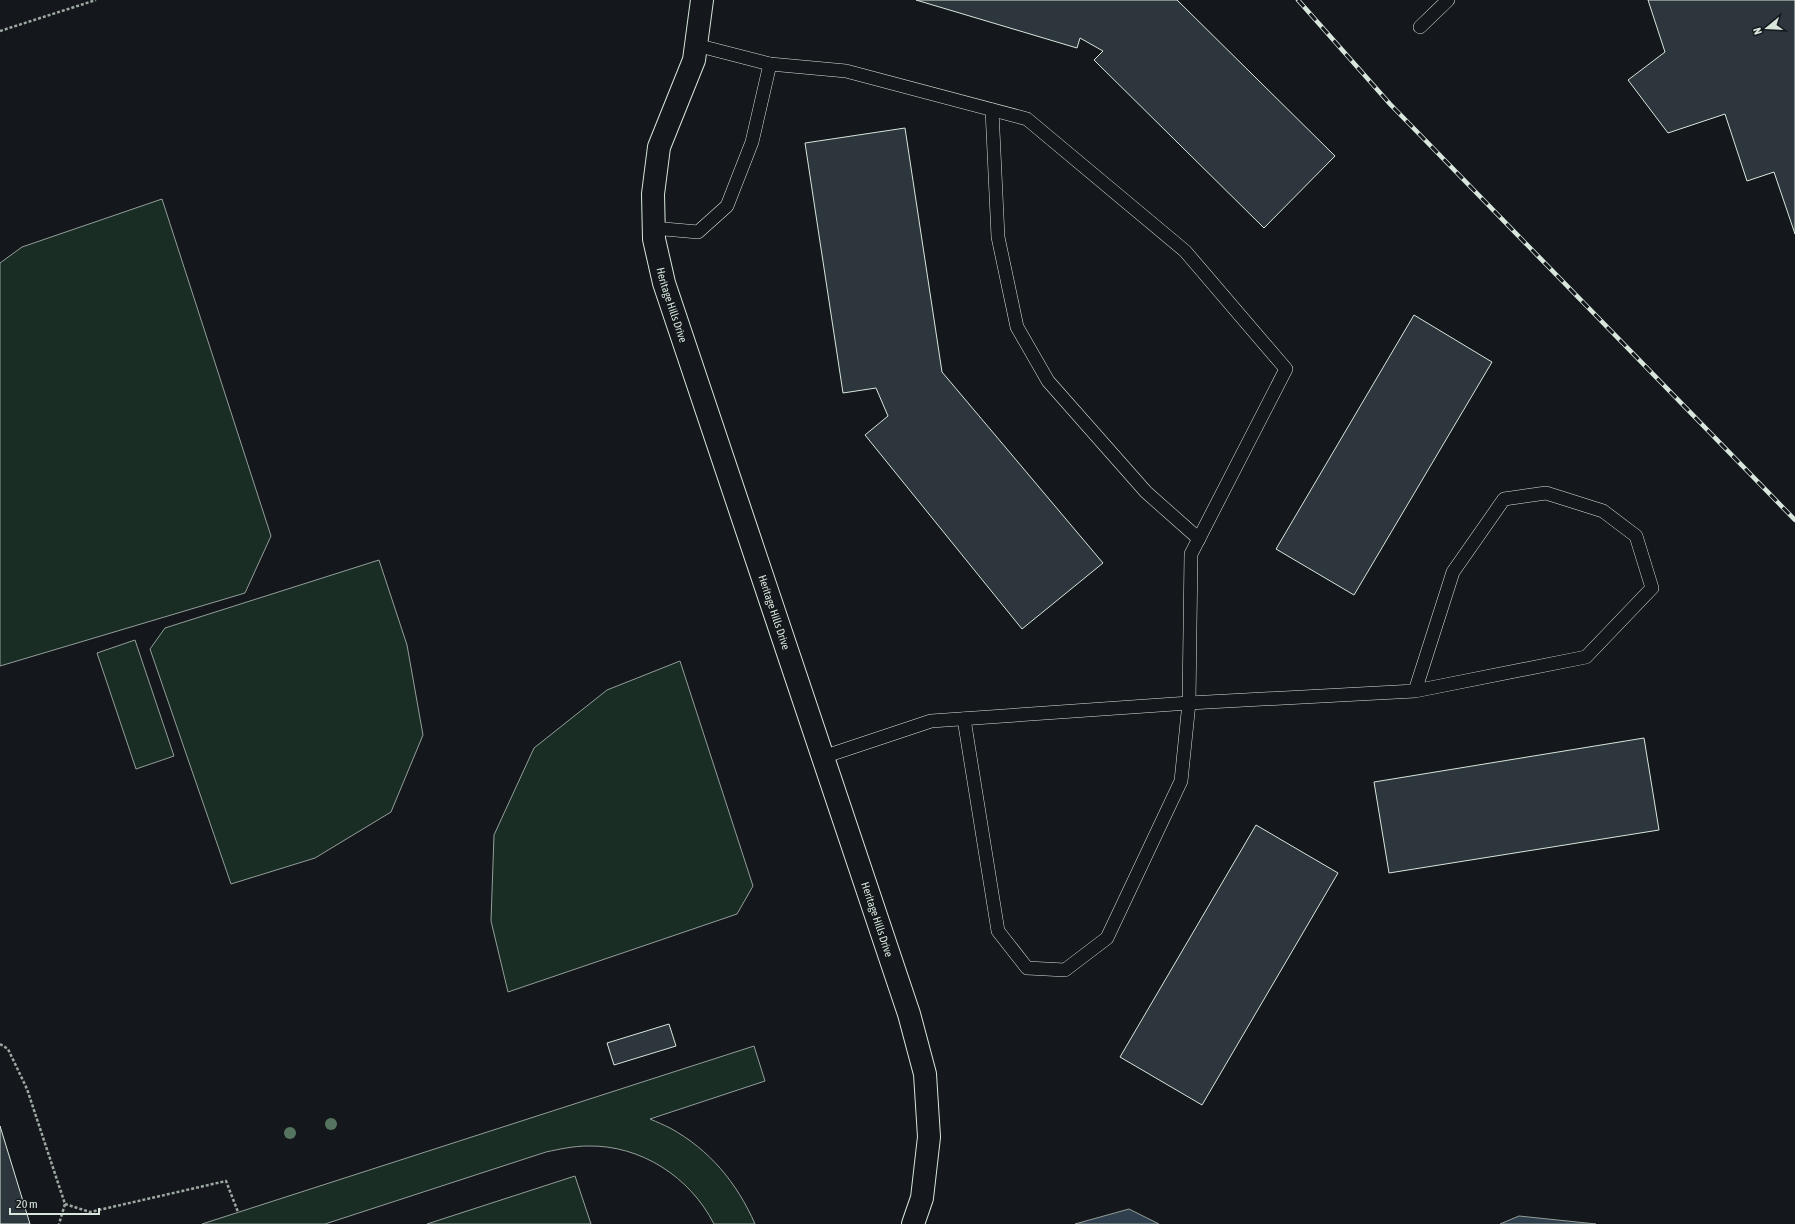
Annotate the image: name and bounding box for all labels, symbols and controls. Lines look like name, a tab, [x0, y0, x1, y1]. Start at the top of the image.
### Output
north arrow	[1747, 8, 1787, 48]
text: N	[1751, 26, 1764, 36]
street label: Heritage Hills Drive	[655, 266, 689, 344]
street label: Heritage Hills Drive	[756, 573, 792, 651]
street label: Heritage Hills Drive	[859, 880, 895, 958]
scale bar	[10, 1190, 99, 1216]
text: 20 m	[16, 1197, 38, 1211]

